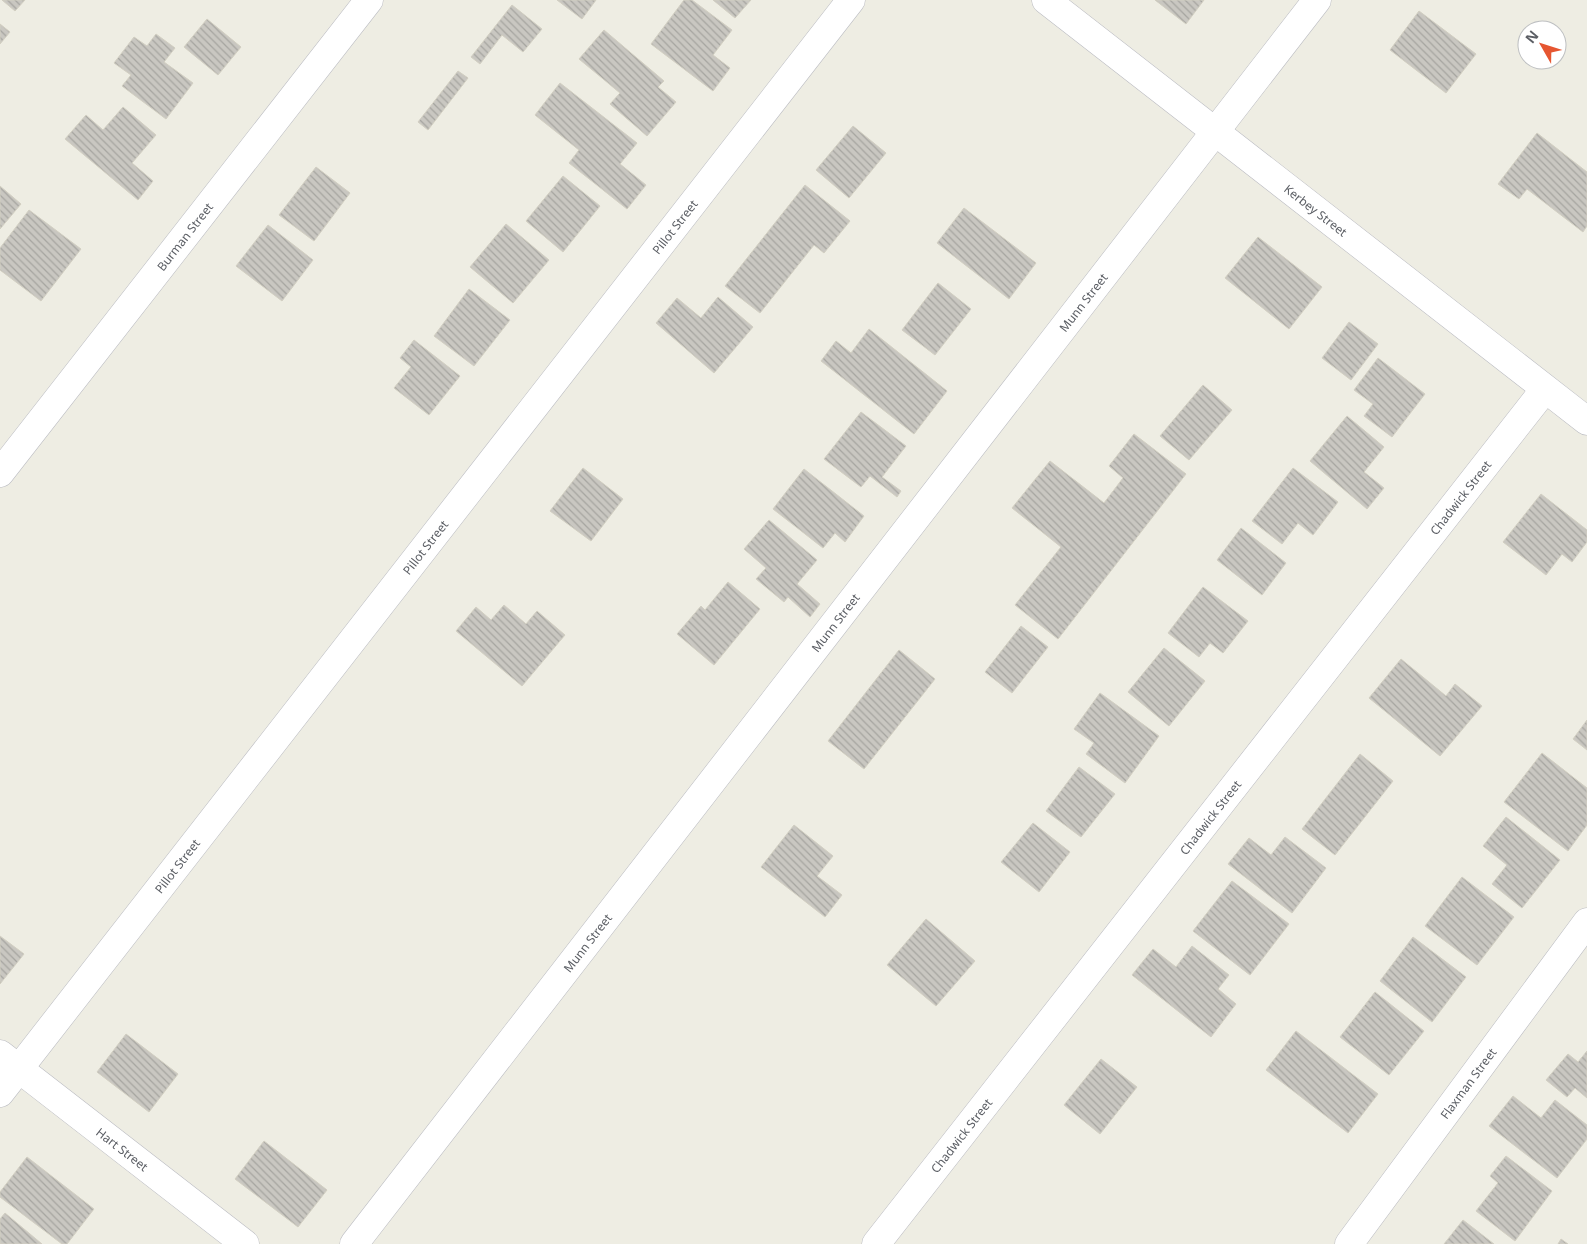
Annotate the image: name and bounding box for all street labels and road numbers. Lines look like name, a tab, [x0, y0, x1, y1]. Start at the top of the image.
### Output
street label: Kerbey Street	[1281, 180, 1352, 240]
street label: Pillot Street	[648, 195, 702, 257]
street label: Burman Street	[153, 198, 217, 274]
street label: Munn Street	[1055, 269, 1112, 335]
street label: Chadwick Street	[1426, 456, 1495, 538]
street label: Pillot Street	[398, 516, 452, 578]
street label: Munn Street	[807, 589, 864, 655]
street label: Chadwick Street	[1175, 776, 1245, 858]
street label: Pillot Street	[150, 834, 204, 897]
street label: Munn Street	[559, 909, 616, 976]
street label: Flaxman Street	[1436, 1044, 1500, 1122]
street label: Chadwick Street	[926, 1094, 996, 1176]
street label: Hart Street	[93, 1123, 153, 1175]

